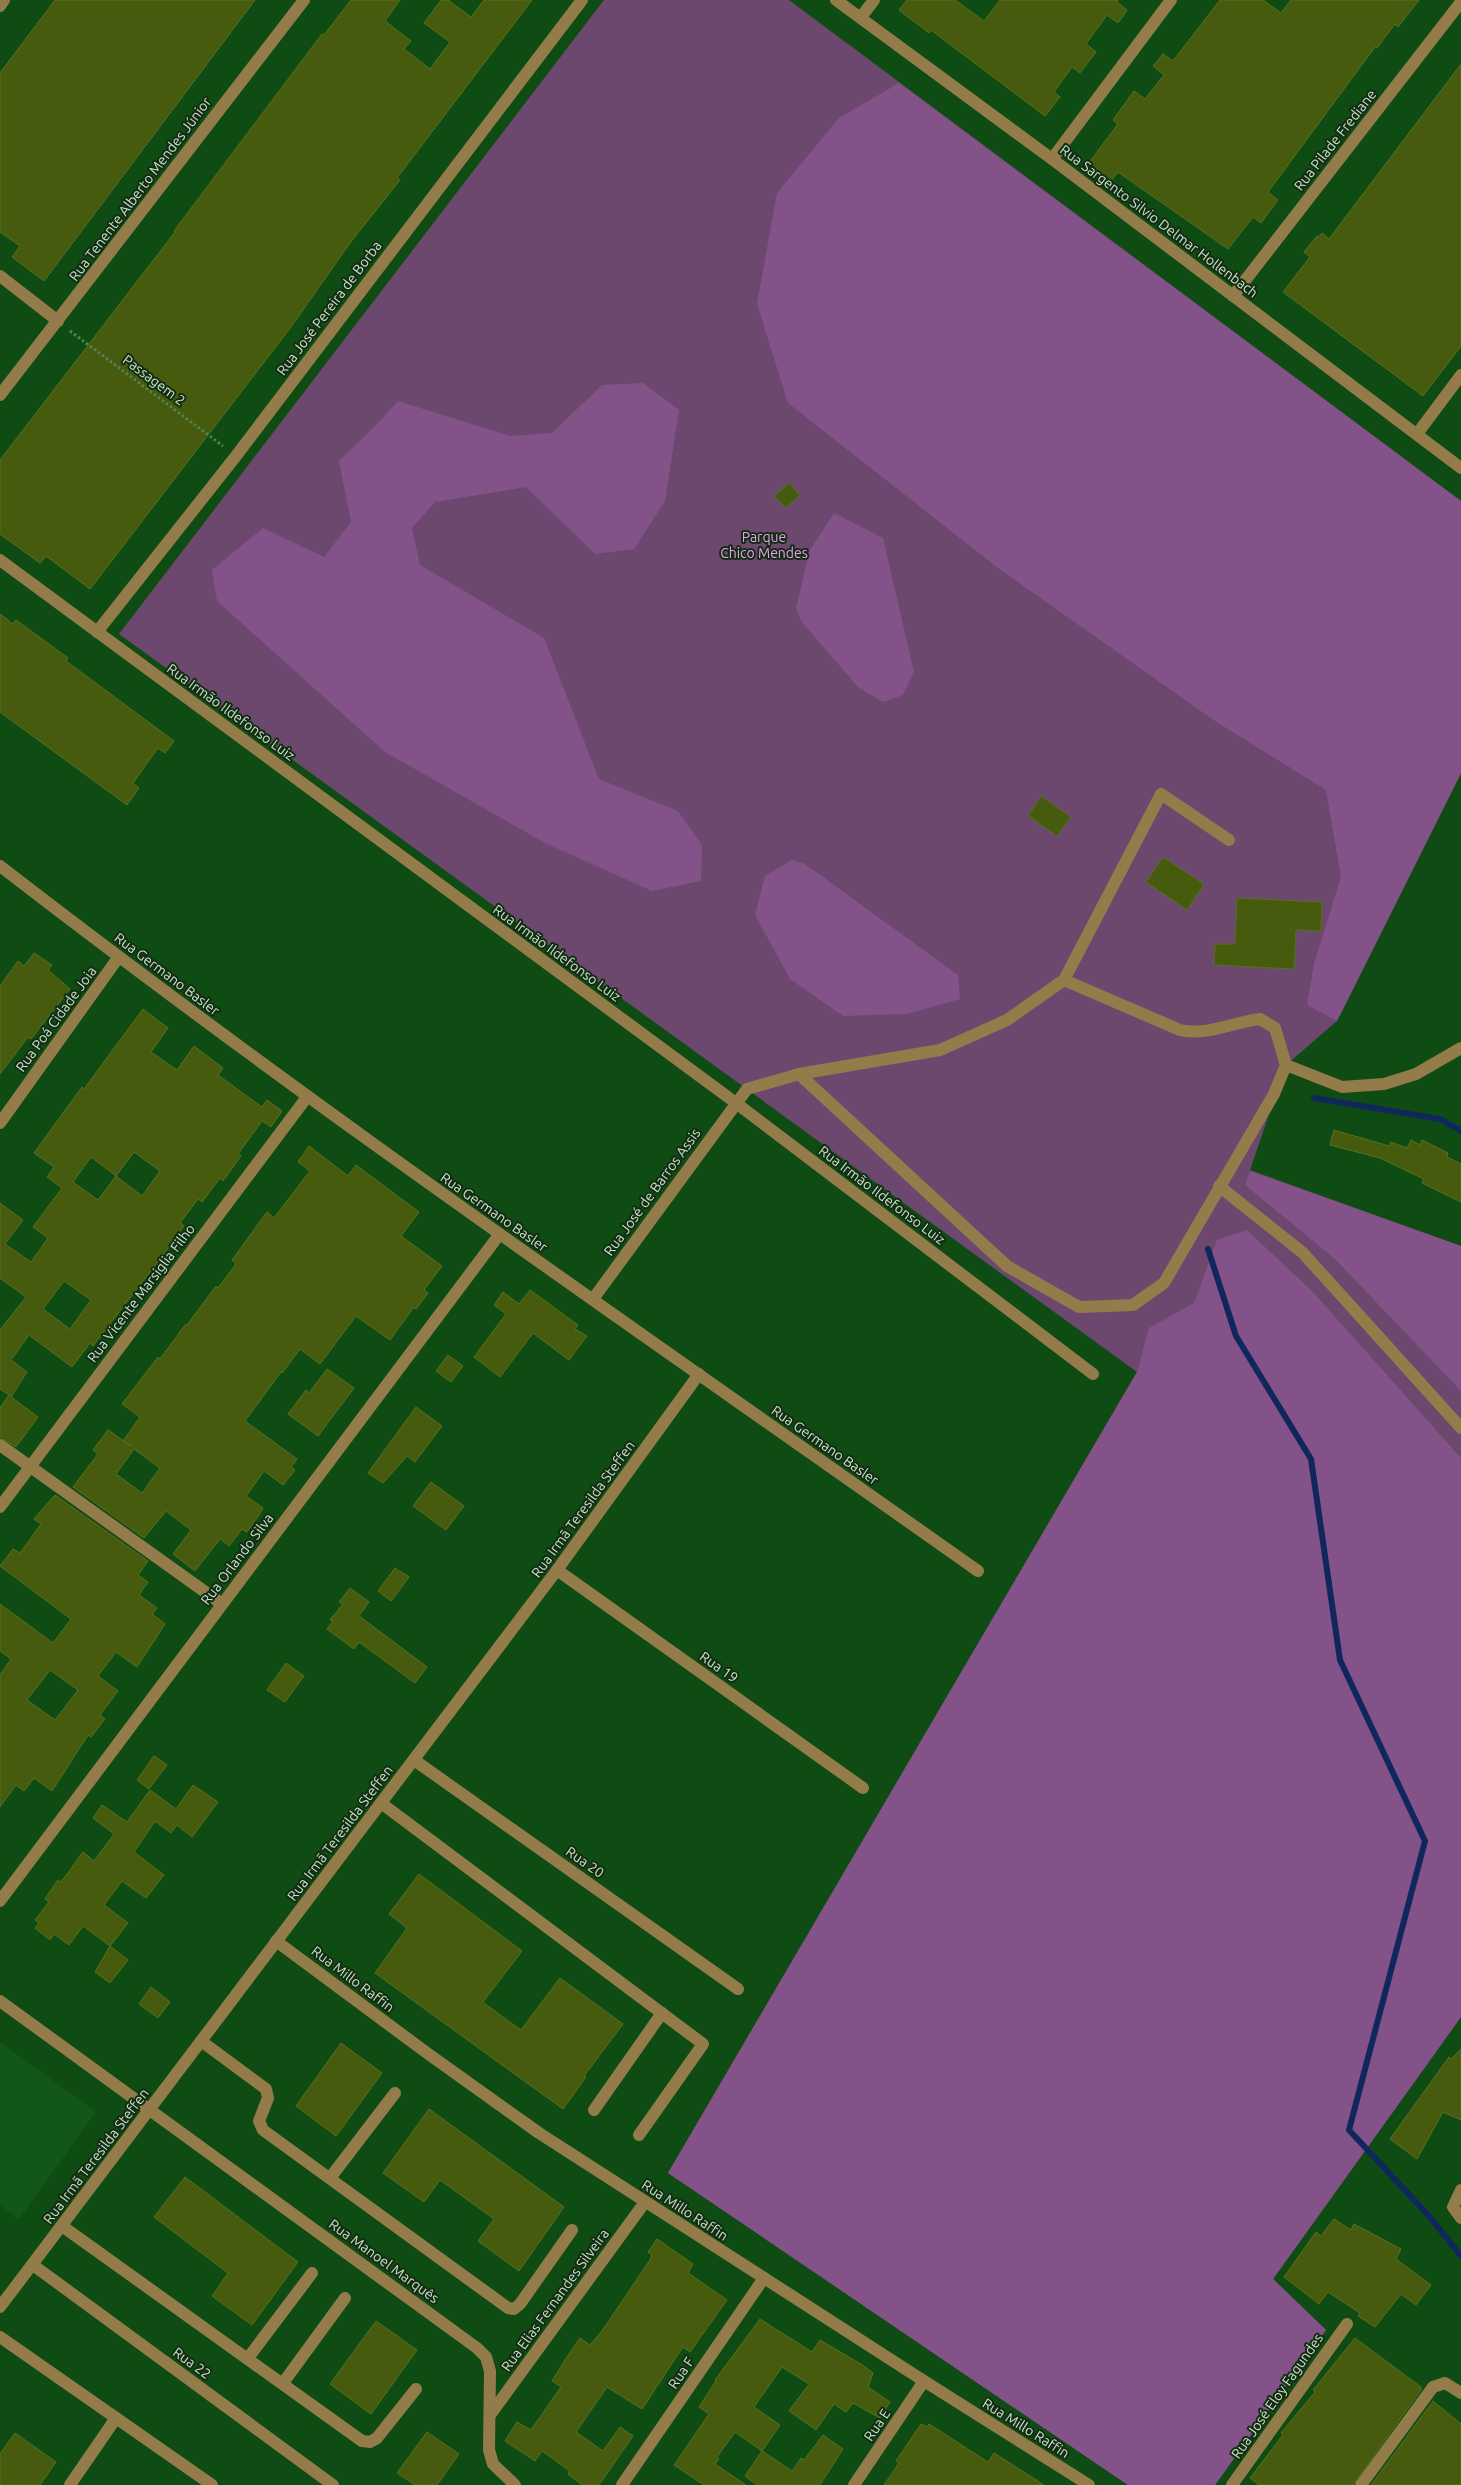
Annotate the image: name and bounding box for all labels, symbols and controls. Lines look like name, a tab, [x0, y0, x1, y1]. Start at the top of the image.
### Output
street label: Rua Pilade Frediane	[1291, 86, 1379, 194]
street label: Rua Tenente Alberto Mendes Júnior	[66, 93, 215, 284]
street label: Rua Sargento Silvio Delmar Hollenbach	[1057, 141, 1261, 301]
street label: Rua José Pereira de Borba	[273, 238, 385, 378]
street label: Passagem 2	[120, 351, 188, 409]
park label: Parque Chico Mendes	[720, 529, 808, 561]
street label: Rua Irmão Ildefonso Luiz	[164, 660, 298, 764]
street label: Rua Irmão Ildefonso Luiz	[490, 901, 624, 1005]
street label: Rua Germano Basler	[111, 929, 223, 1019]
street label: Rua Poá Cidade Joia	[12, 963, 100, 1075]
street label: Rua José de Barros Assis	[600, 1125, 704, 1259]
street label: Rua Irmão Ildefonso Luiz	[816, 1142, 948, 1248]
street label: Rua Germano Basler	[437, 1169, 551, 1255]
street label: Rua Vicente Marsiglia Filho	[84, 1221, 198, 1365]
street label: Rua Germano Basler	[768, 1402, 882, 1488]
street label: Rua Irmã Teresilda Steffen	[528, 1438, 638, 1580]
street label: Rua Orlando Silva	[197, 1510, 277, 1608]
street label: Rua 19	[697, 1648, 741, 1686]
street label: Rua Irmã Teresilda Steffen	[284, 1762, 396, 1904]
street label: Rua 20	[563, 1843, 607, 1881]
street label: Rua Millo Raffin	[309, 1943, 397, 2015]
street label: Rua Irmã Teresilda Steffen	[40, 2085, 152, 2227]
street label: Rua Millo Raffin	[639, 2176, 731, 2244]
street label: Rua Manoel Marquês	[326, 2216, 442, 2306]
street label: Rua Elias Fernandes Silveira	[498, 2226, 612, 2374]
street label: Rua José Eloy Fagundes	[1228, 2330, 1326, 2462]
street label: Rua 22	[170, 2344, 214, 2382]
street label: Rua F	[665, 2354, 697, 2392]
street label: Rua Millo Raffin	[980, 2395, 1072, 2461]
street label: Rua E	[861, 2406, 893, 2444]

